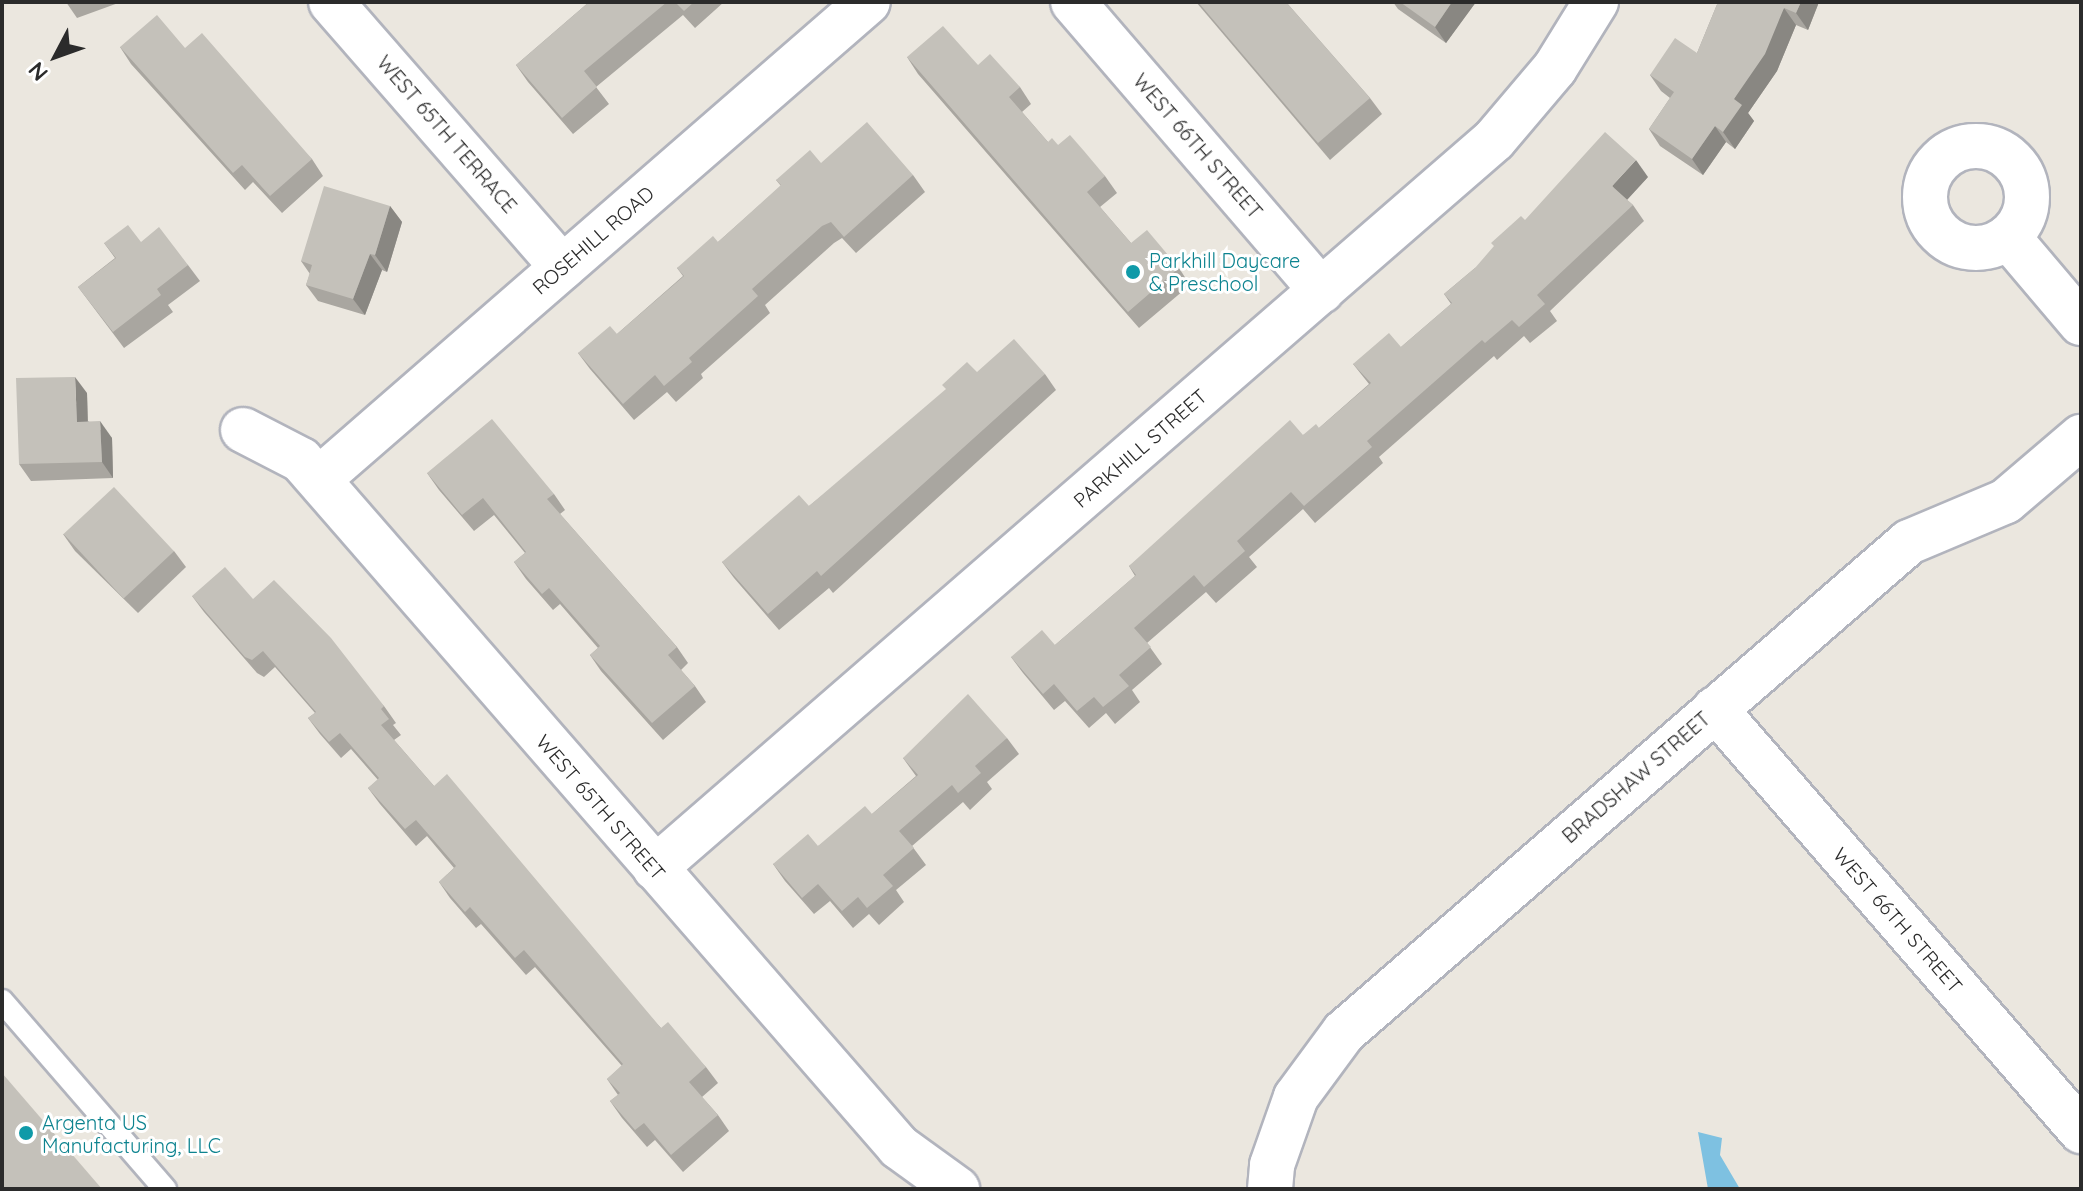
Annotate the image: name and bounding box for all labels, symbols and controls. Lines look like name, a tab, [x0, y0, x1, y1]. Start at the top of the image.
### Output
north arrow	[16, 16, 96, 96]
street label: WEST 65TH TERRACE	[372, 50, 522, 218]
text: N	[22, 56, 54, 87]
street label: WEST 66TH STREET	[1128, 69, 1268, 223]
street label: ROSEHILL ROAD	[527, 181, 659, 299]
place label: Parkhill Daycare & Preschool	[1149, 248, 1300, 295]
marker: Parkhill Daycare & Preschool	[1124, 263, 1142, 281]
street label: PARKHILL STREET	[1068, 384, 1212, 512]
street label: BRADSHAW STREET	[1557, 706, 1715, 848]
street label: WEST 65TH STREET	[531, 729, 671, 885]
street label: WEST 66TH STREET	[1828, 843, 1968, 997]
place label: Argenta US Manufacturing, LLC	[42, 1110, 221, 1157]
marker: Argenta US Manufacturing, LLC	[17, 1124, 35, 1142]

